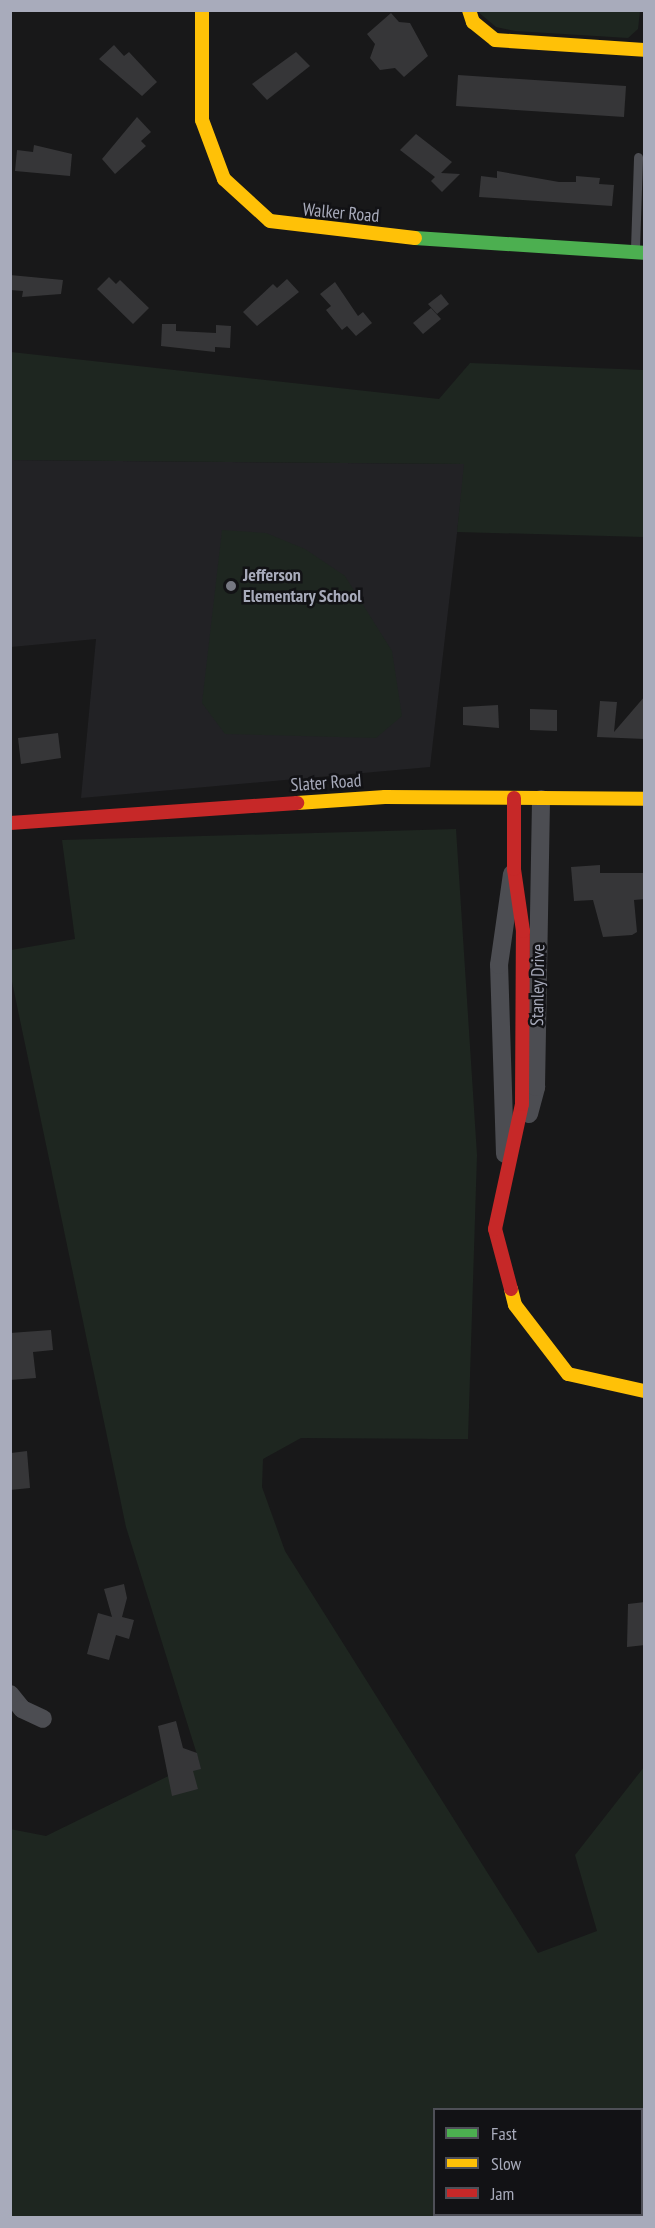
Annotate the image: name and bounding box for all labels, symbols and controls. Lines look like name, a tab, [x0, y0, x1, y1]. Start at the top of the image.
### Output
street label: Walker Road	[302, 199, 380, 227]
place label: Jefferson Elementary School	[243, 565, 362, 608]
marker: Jefferson Elementary School	[224, 579, 238, 593]
street label: Slater Road	[290, 770, 362, 796]
street label: Stanley Drive	[526, 944, 550, 1026]
legend	[433, 2108, 643, 2216]
text: Fast	[491, 2122, 517, 2145]
text: Slow	[491, 2152, 521, 2175]
text: Jam	[491, 2182, 514, 2205]

